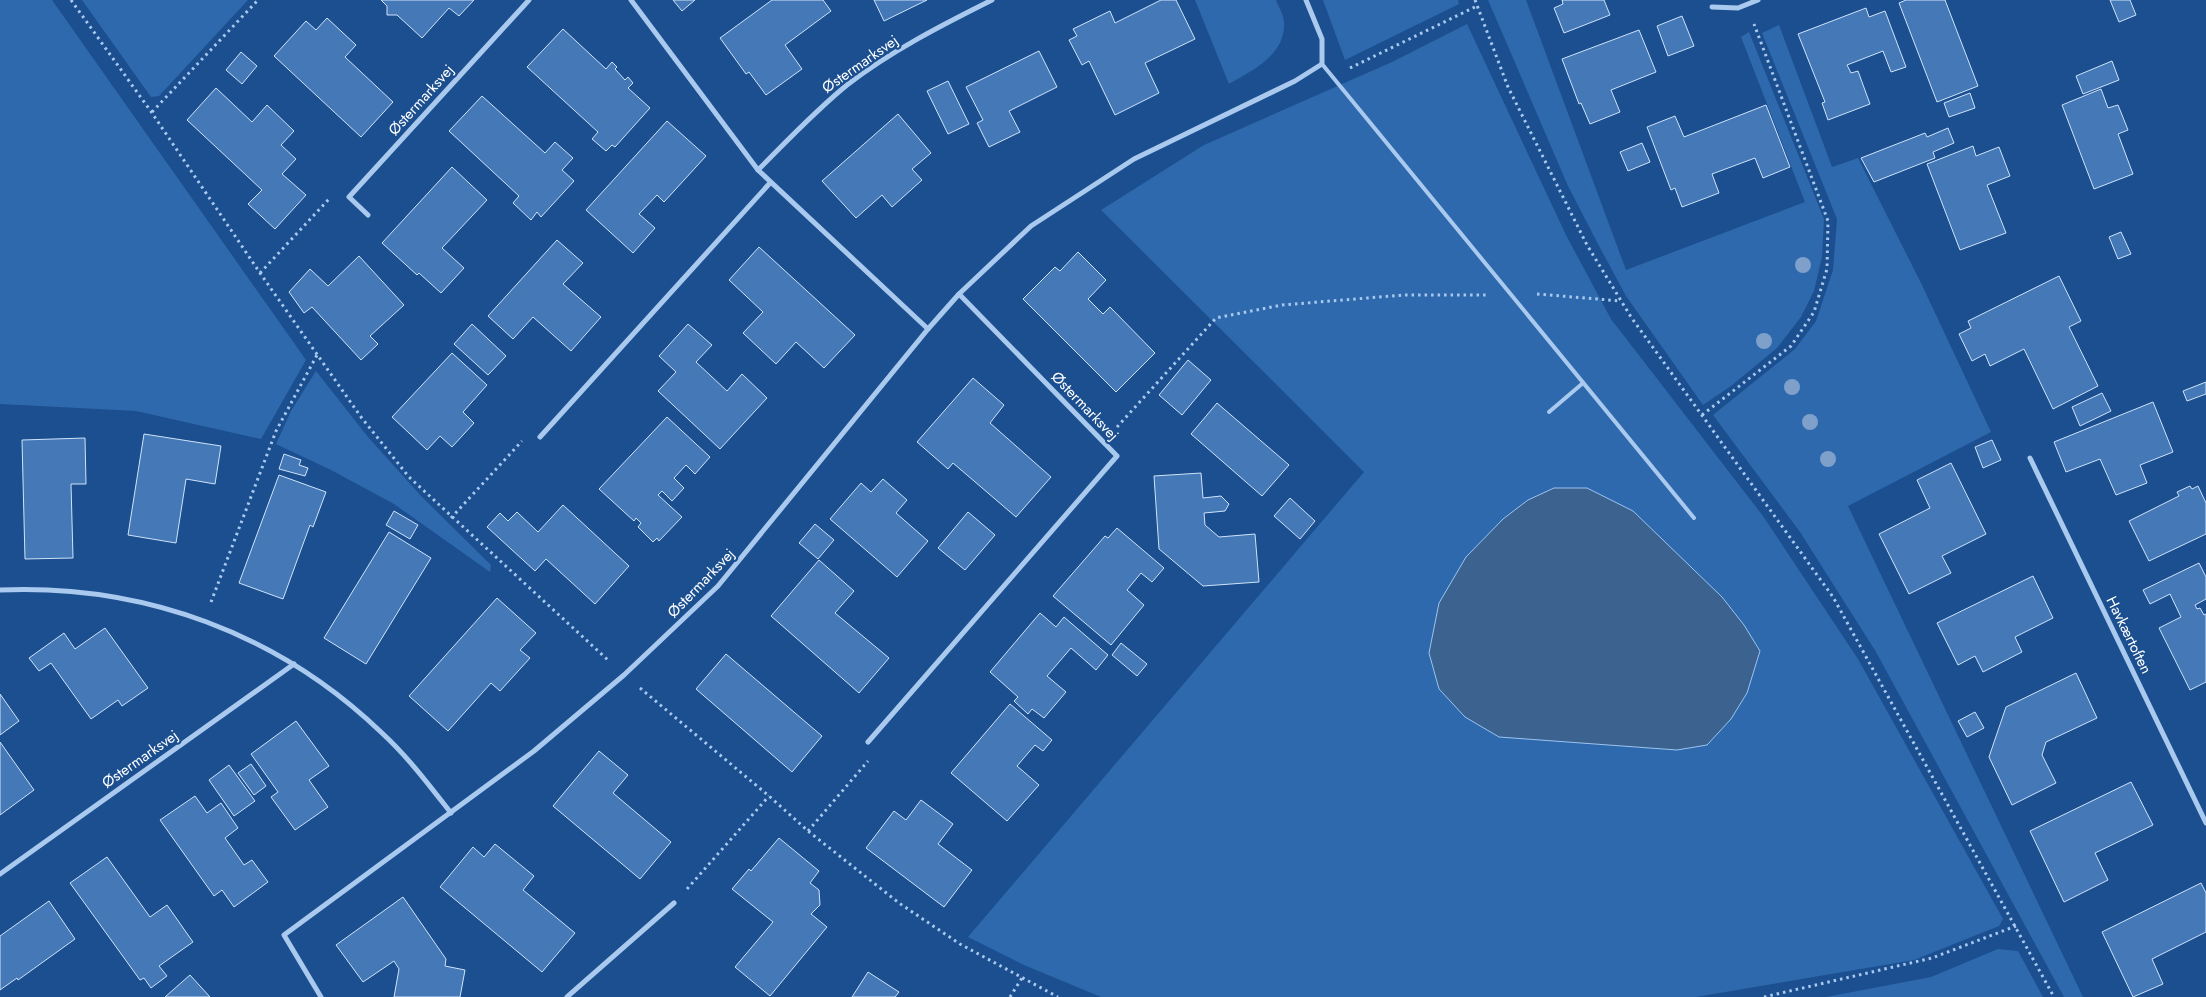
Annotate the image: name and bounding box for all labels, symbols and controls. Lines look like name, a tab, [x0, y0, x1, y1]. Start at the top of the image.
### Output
street label: Østermarksvej	[817, 30, 903, 98]
street label: Østermarksvej	[383, 60, 459, 140]
street label: Østermarksvej	[1046, 366, 1124, 446]
street label: Østermarksvej	[662, 543, 740, 623]
street label: Havkærtoften	[2101, 592, 2157, 678]
street label: Østermarksvej	[97, 725, 183, 793]

